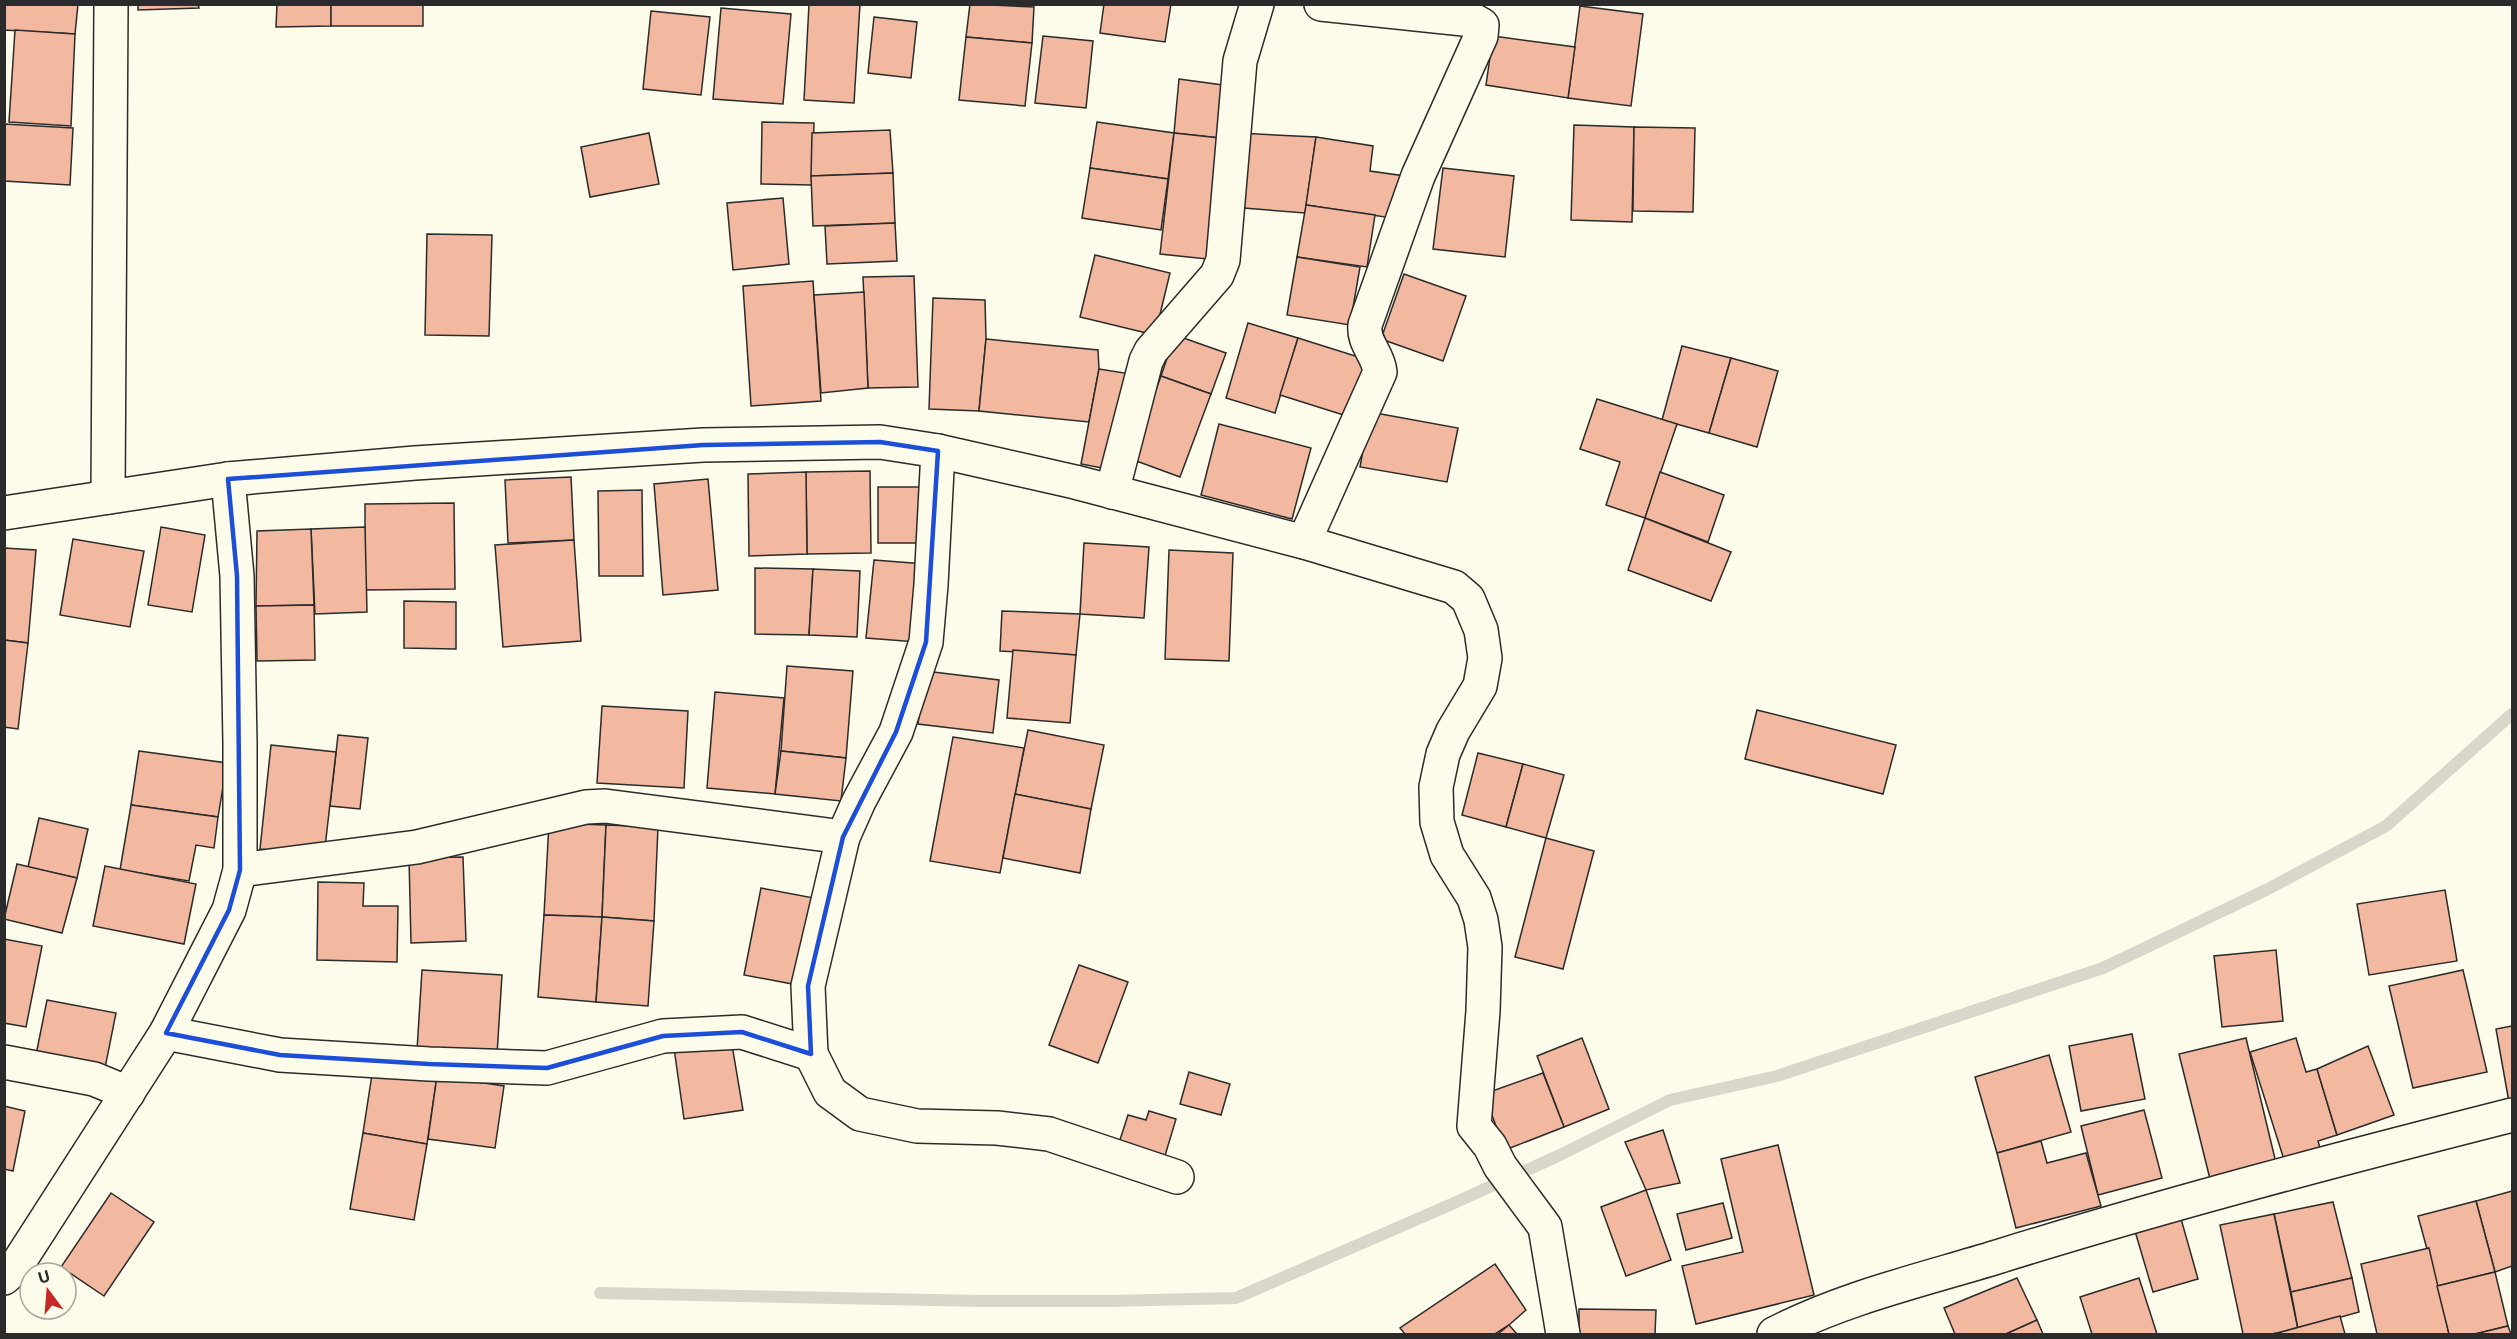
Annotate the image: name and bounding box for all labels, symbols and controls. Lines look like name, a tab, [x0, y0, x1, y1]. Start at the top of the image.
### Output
north arrow	[18, 1261, 78, 1321]
text: U	[35, 1264, 53, 1289]

